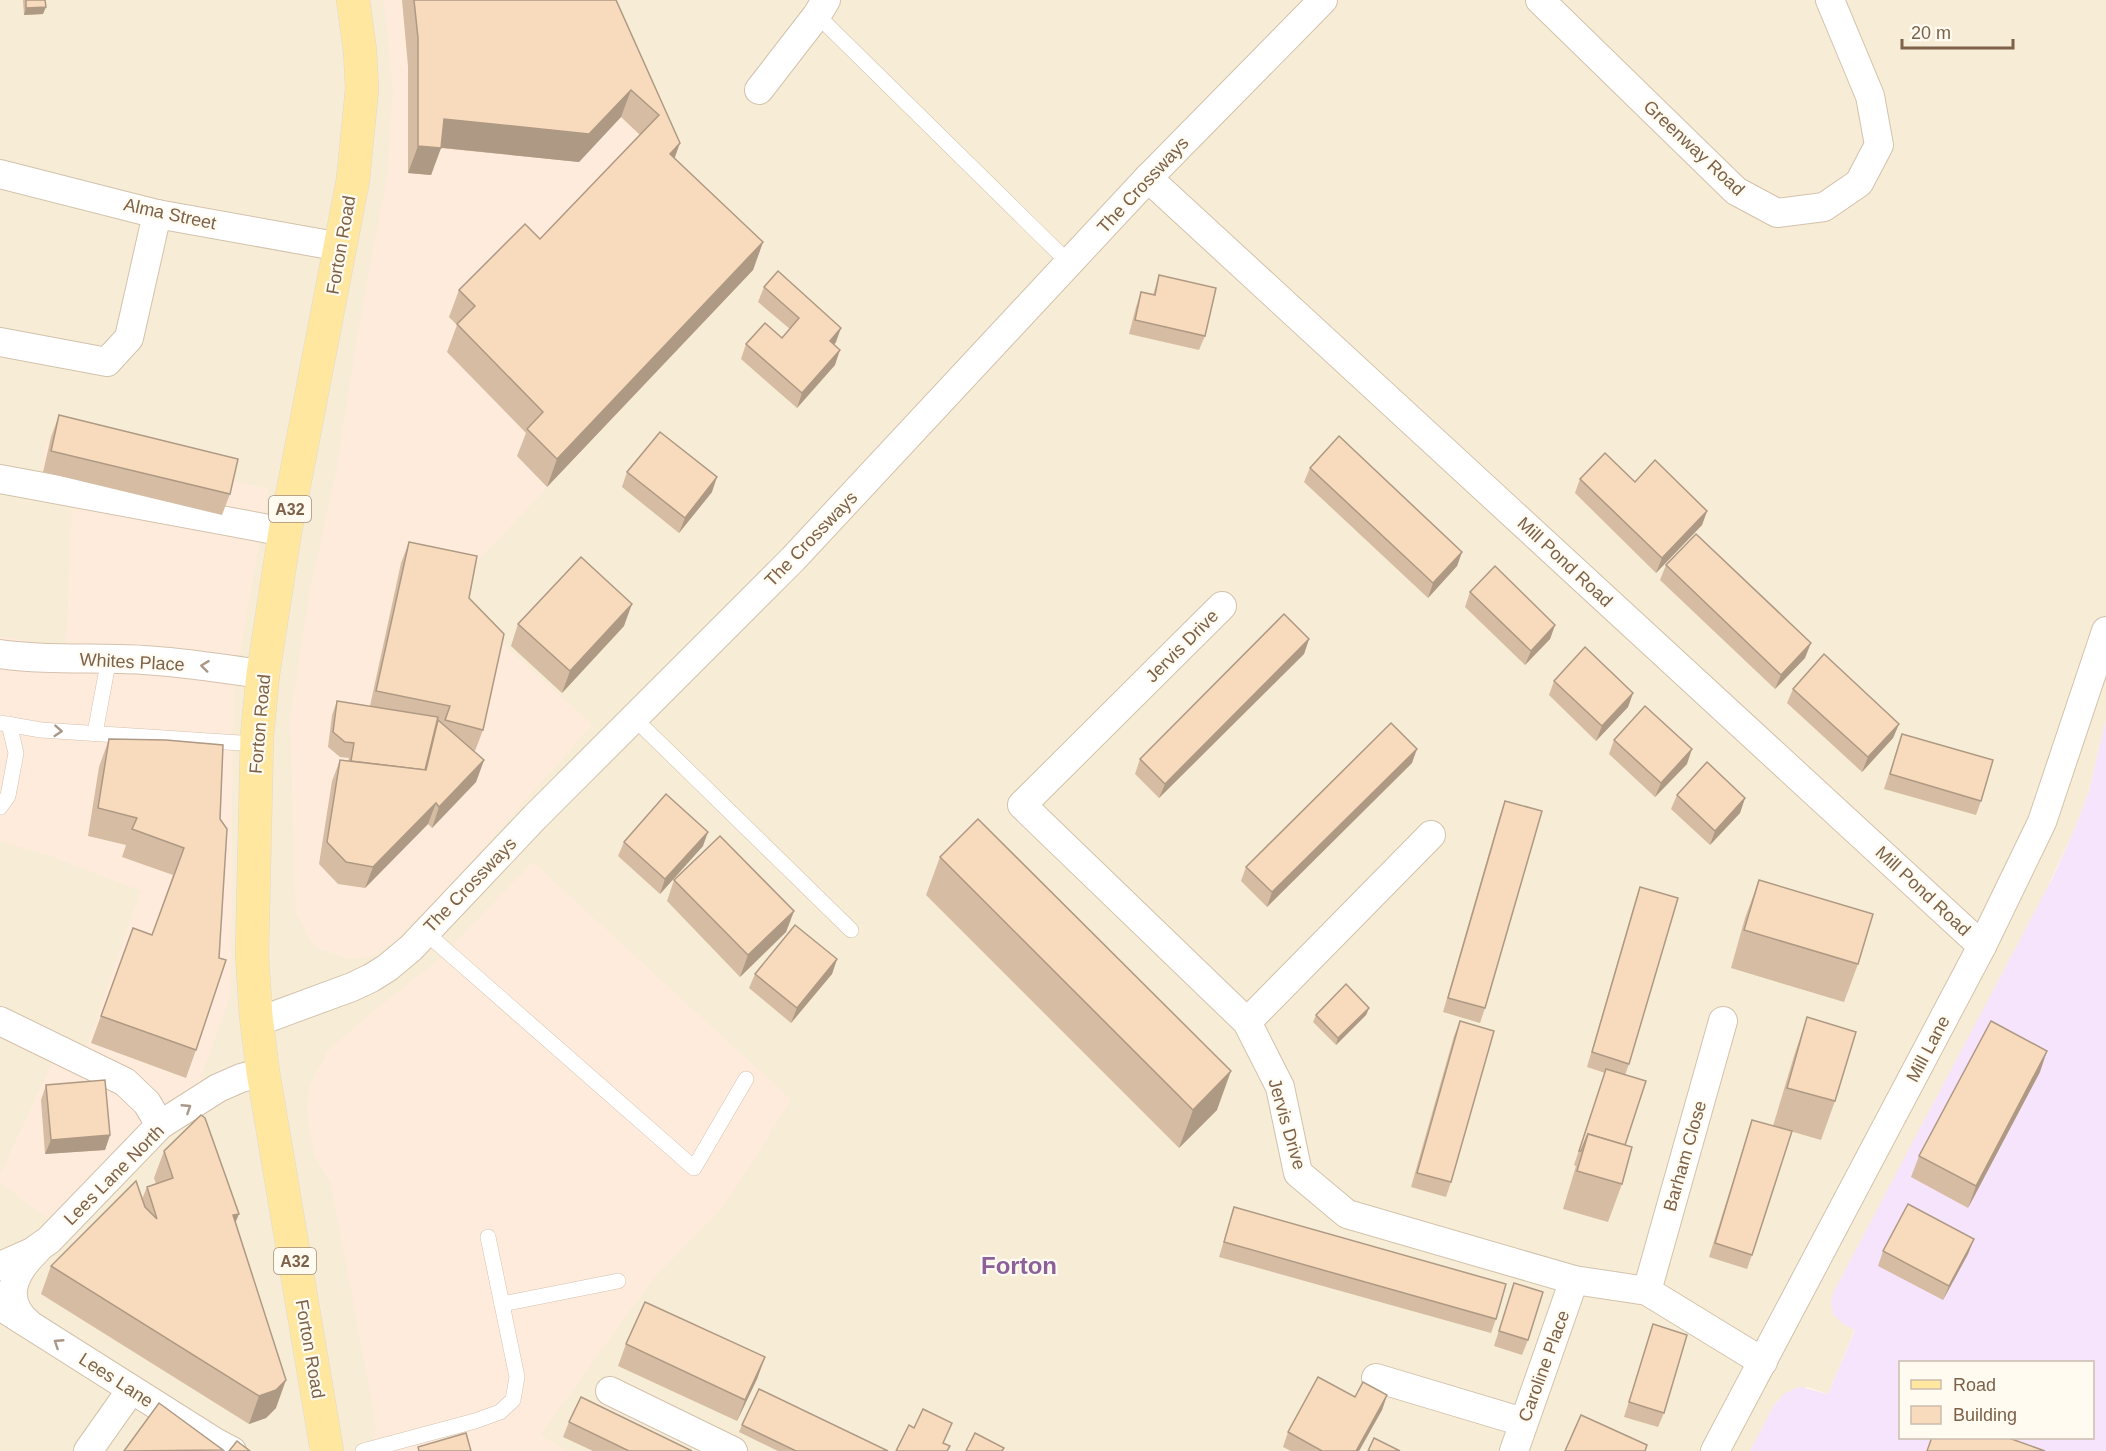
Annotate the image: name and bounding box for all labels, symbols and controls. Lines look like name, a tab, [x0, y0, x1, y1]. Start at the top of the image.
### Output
scale bar	[1902, 12, 2013, 50]
text: 20 m	[1911, 23, 1951, 43]
street label: Greenway Road	[1640, 96, 1748, 200]
street label: The Crossways	[1093, 133, 1193, 237]
street label: Alma Street	[122, 194, 218, 234]
street label: Forton Road	[322, 194, 360, 296]
street label: The Crossways	[761, 487, 861, 591]
road number: A32	[269, 496, 311, 522]
street label: Mill Pond Road	[1514, 513, 1616, 611]
street label: Jervis Drive	[1142, 606, 1222, 686]
street label: Whites Place	[79, 649, 185, 675]
one-way arrow	[201, 661, 210, 673]
street label: Forton Road	[246, 673, 274, 775]
one-way arrow	[53, 724, 62, 737]
street label: The Crossways	[420, 833, 520, 937]
street label: Mill Pond Road	[1872, 842, 1974, 940]
street label: Mill Lane	[1902, 1012, 1954, 1086]
street label: Jervis Drive	[1264, 1076, 1310, 1172]
street label: Barham Close	[1660, 1098, 1710, 1214]
one-way arrow	[180, 1104, 191, 1115]
street label: Lees Lane North	[60, 1121, 168, 1229]
road number: A32	[274, 1248, 316, 1274]
district label: Forton	[981, 1252, 1057, 1279]
street label: Forton Road	[291, 1298, 329, 1400]
street label: Caroline Place	[1515, 1308, 1573, 1424]
one-way arrow	[53, 1339, 64, 1350]
street label: Lees Lane	[75, 1349, 157, 1411]
legend	[1899, 1361, 2094, 1439]
text: Road	[1953, 1375, 1996, 1395]
text: Building	[1953, 1405, 2017, 1425]

